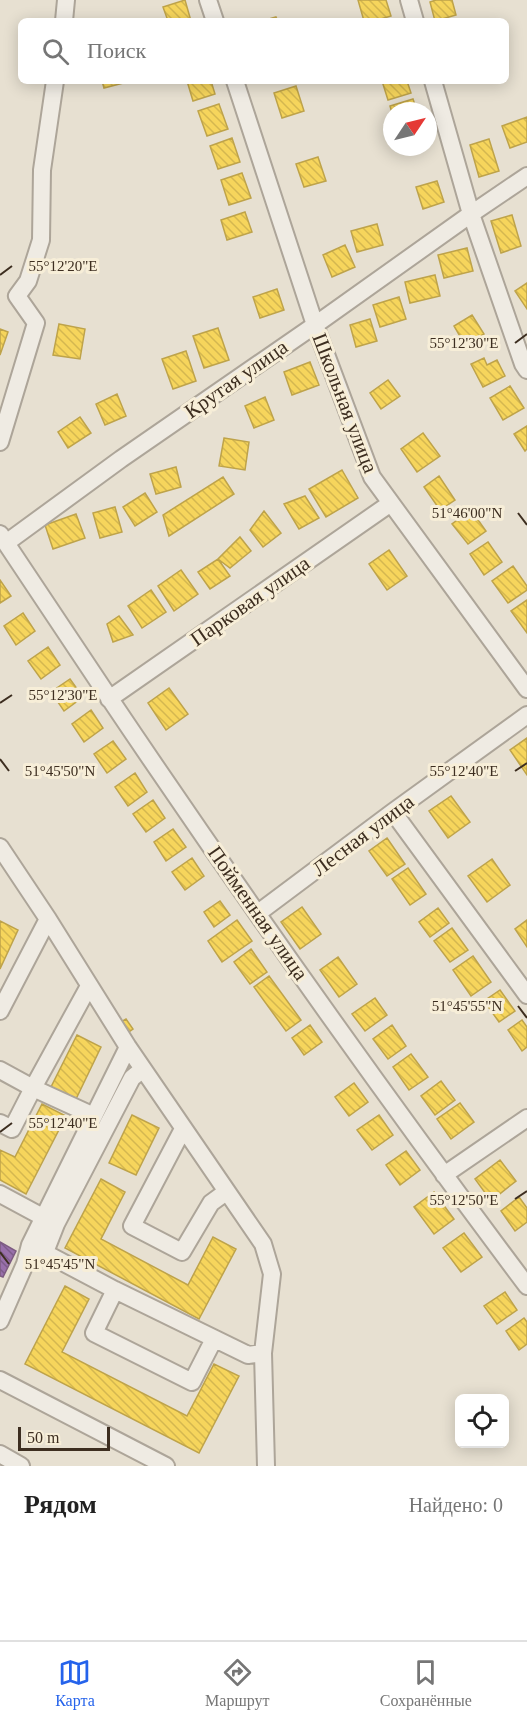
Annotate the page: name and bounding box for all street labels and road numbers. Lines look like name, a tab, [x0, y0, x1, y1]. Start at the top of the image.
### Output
street label: Школьная улица	[307, 330, 383, 477]
street label: Крутая улица	[180, 334, 293, 423]
street label: Парковая улица	[186, 551, 315, 651]
street label: Лесная улица	[308, 789, 419, 881]
street label: Пойменная улица	[203, 841, 314, 985]

